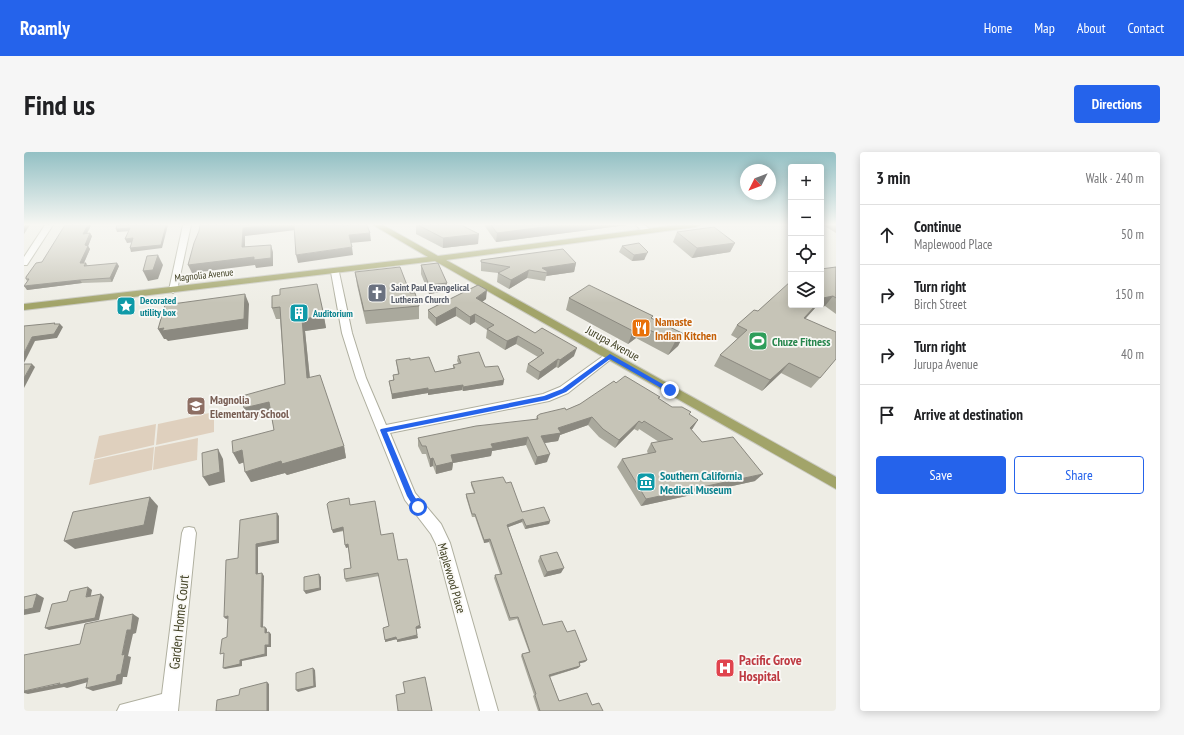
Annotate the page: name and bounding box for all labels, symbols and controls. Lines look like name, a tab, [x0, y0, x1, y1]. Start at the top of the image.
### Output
text: Roamly	[20, 16, 70, 40]
text: Home	[984, 19, 1012, 37]
text: Map	[1034, 19, 1055, 37]
text: About	[1077, 19, 1106, 37]
text: Contact	[1128, 19, 1164, 37]
button: Directions	[1074, 85, 1160, 123]
text: Find us	[24, 86, 95, 123]
north arrow	[740, 164, 776, 200]
map controls	[788, 164, 824, 308]
button: +	[788, 164, 824, 200]
text: 3 min	[876, 167, 910, 189]
text: Walk · 240 m	[1086, 170, 1144, 187]
button: −	[788, 200, 824, 236]
text: Continue	[914, 217, 961, 236]
icon: ahead	[876, 224, 898, 246]
text: 50 m	[1121, 226, 1144, 243]
button: locate	[788, 236, 824, 272]
text: Maplewood Place	[914, 236, 992, 253]
street label: Magnolia Avenue	[174, 265, 234, 285]
button: layers	[788, 272, 824, 308]
text: Turn right	[914, 277, 966, 296]
place label: Saint Paul Evangelical Lutheran Church	[391, 281, 470, 306]
church icon: Saint Paul Evangelical Lutheran Church	[366, 282, 388, 304]
icon: right	[876, 284, 898, 306]
text: 150 m	[1115, 286, 1144, 303]
place label: Decorated utility box	[140, 294, 177, 319]
place icon: Decorated utility box	[115, 295, 137, 317]
text: Birch Street	[914, 296, 967, 313]
building icon: Auditorium	[288, 302, 310, 324]
place label: Auditorium	[312, 307, 353, 320]
place label: Namaste Indian Kitchen	[655, 314, 717, 343]
restaurant icon: Namaste Indian Kitchen	[630, 317, 652, 339]
street label: Jurupa Avenue	[583, 322, 643, 364]
sports icon: Chuze Fitness	[747, 330, 769, 352]
place label: Chuze Fitness	[772, 334, 830, 349]
text: Turn right	[914, 337, 966, 356]
icon: right	[876, 344, 898, 366]
text: 40 m	[1121, 346, 1144, 363]
text: Jurupa Avenue	[914, 356, 978, 373]
route end	[661, 381, 679, 399]
place label: Magnolia Elementary School	[210, 392, 289, 421]
school or university icon: Magnolia Elementary School	[185, 395, 207, 417]
icon: arrive	[876, 404, 898, 426]
text: Arrive at destination	[914, 405, 1023, 424]
button: Save	[876, 456, 1006, 494]
button: Share	[1014, 456, 1144, 494]
place label: Southern California Medical Museum	[660, 468, 742, 497]
museum icon: Southern California Medical Museum	[635, 471, 657, 493]
route start	[409, 498, 427, 516]
street label: Maplewood Place	[435, 541, 469, 615]
street label: Garden Home Court	[165, 574, 193, 670]
place label: Pacific Grove Hospital	[739, 651, 802, 685]
hospital icon: Pacific Grove Hospital	[714, 657, 736, 679]

